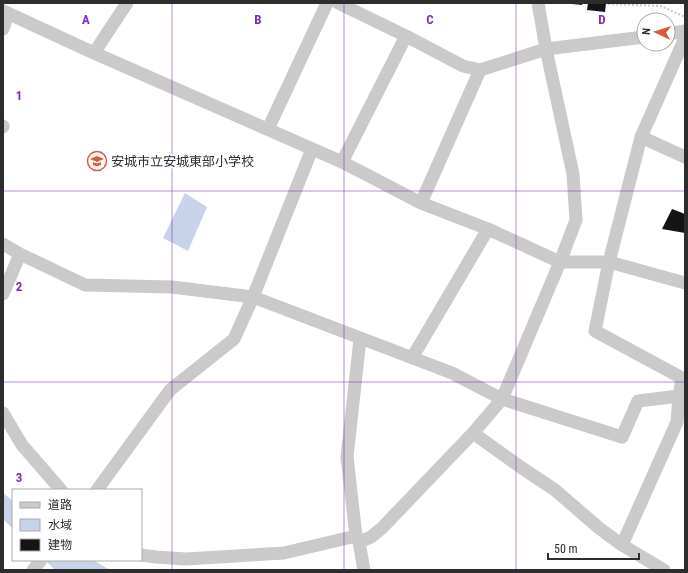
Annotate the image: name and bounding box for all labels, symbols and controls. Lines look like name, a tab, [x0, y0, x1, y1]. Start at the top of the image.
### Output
text: A	[82, 12, 90, 27]
text: B	[254, 12, 262, 27]
text: C	[426, 12, 434, 27]
text: D	[598, 12, 606, 27]
north arrow	[636, 12, 676, 52]
text: N	[640, 27, 653, 35]
text: 1	[16, 88, 22, 103]
school or university icon: 安城市立安城東部小学校	[86, 150, 108, 172]
place label: 安城市立安城東部小学校	[111, 154, 254, 169]
text: 2	[16, 279, 23, 294]
text: 3	[16, 470, 22, 485]
legend	[12, 489, 142, 561]
text: 道路	[48, 498, 72, 512]
text: 水域	[48, 518, 72, 532]
scale bar	[548, 535, 639, 561]
text: 建物	[48, 538, 72, 552]
text: 50 m	[554, 542, 578, 556]

